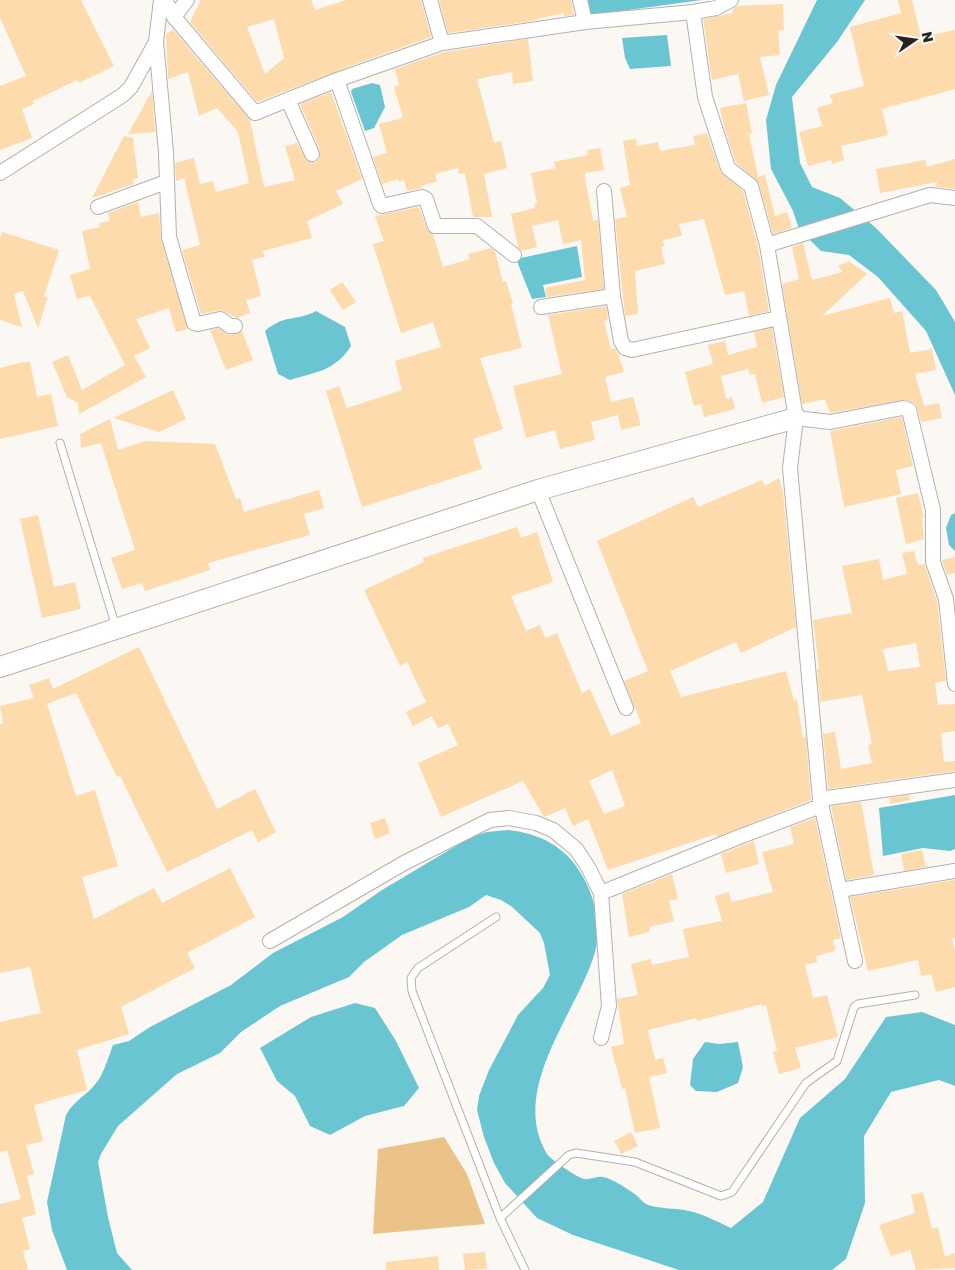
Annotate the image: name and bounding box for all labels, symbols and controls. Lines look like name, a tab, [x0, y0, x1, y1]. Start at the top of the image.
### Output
north arrow	[890, 15, 940, 65]
text: N	[919, 30, 938, 44]

